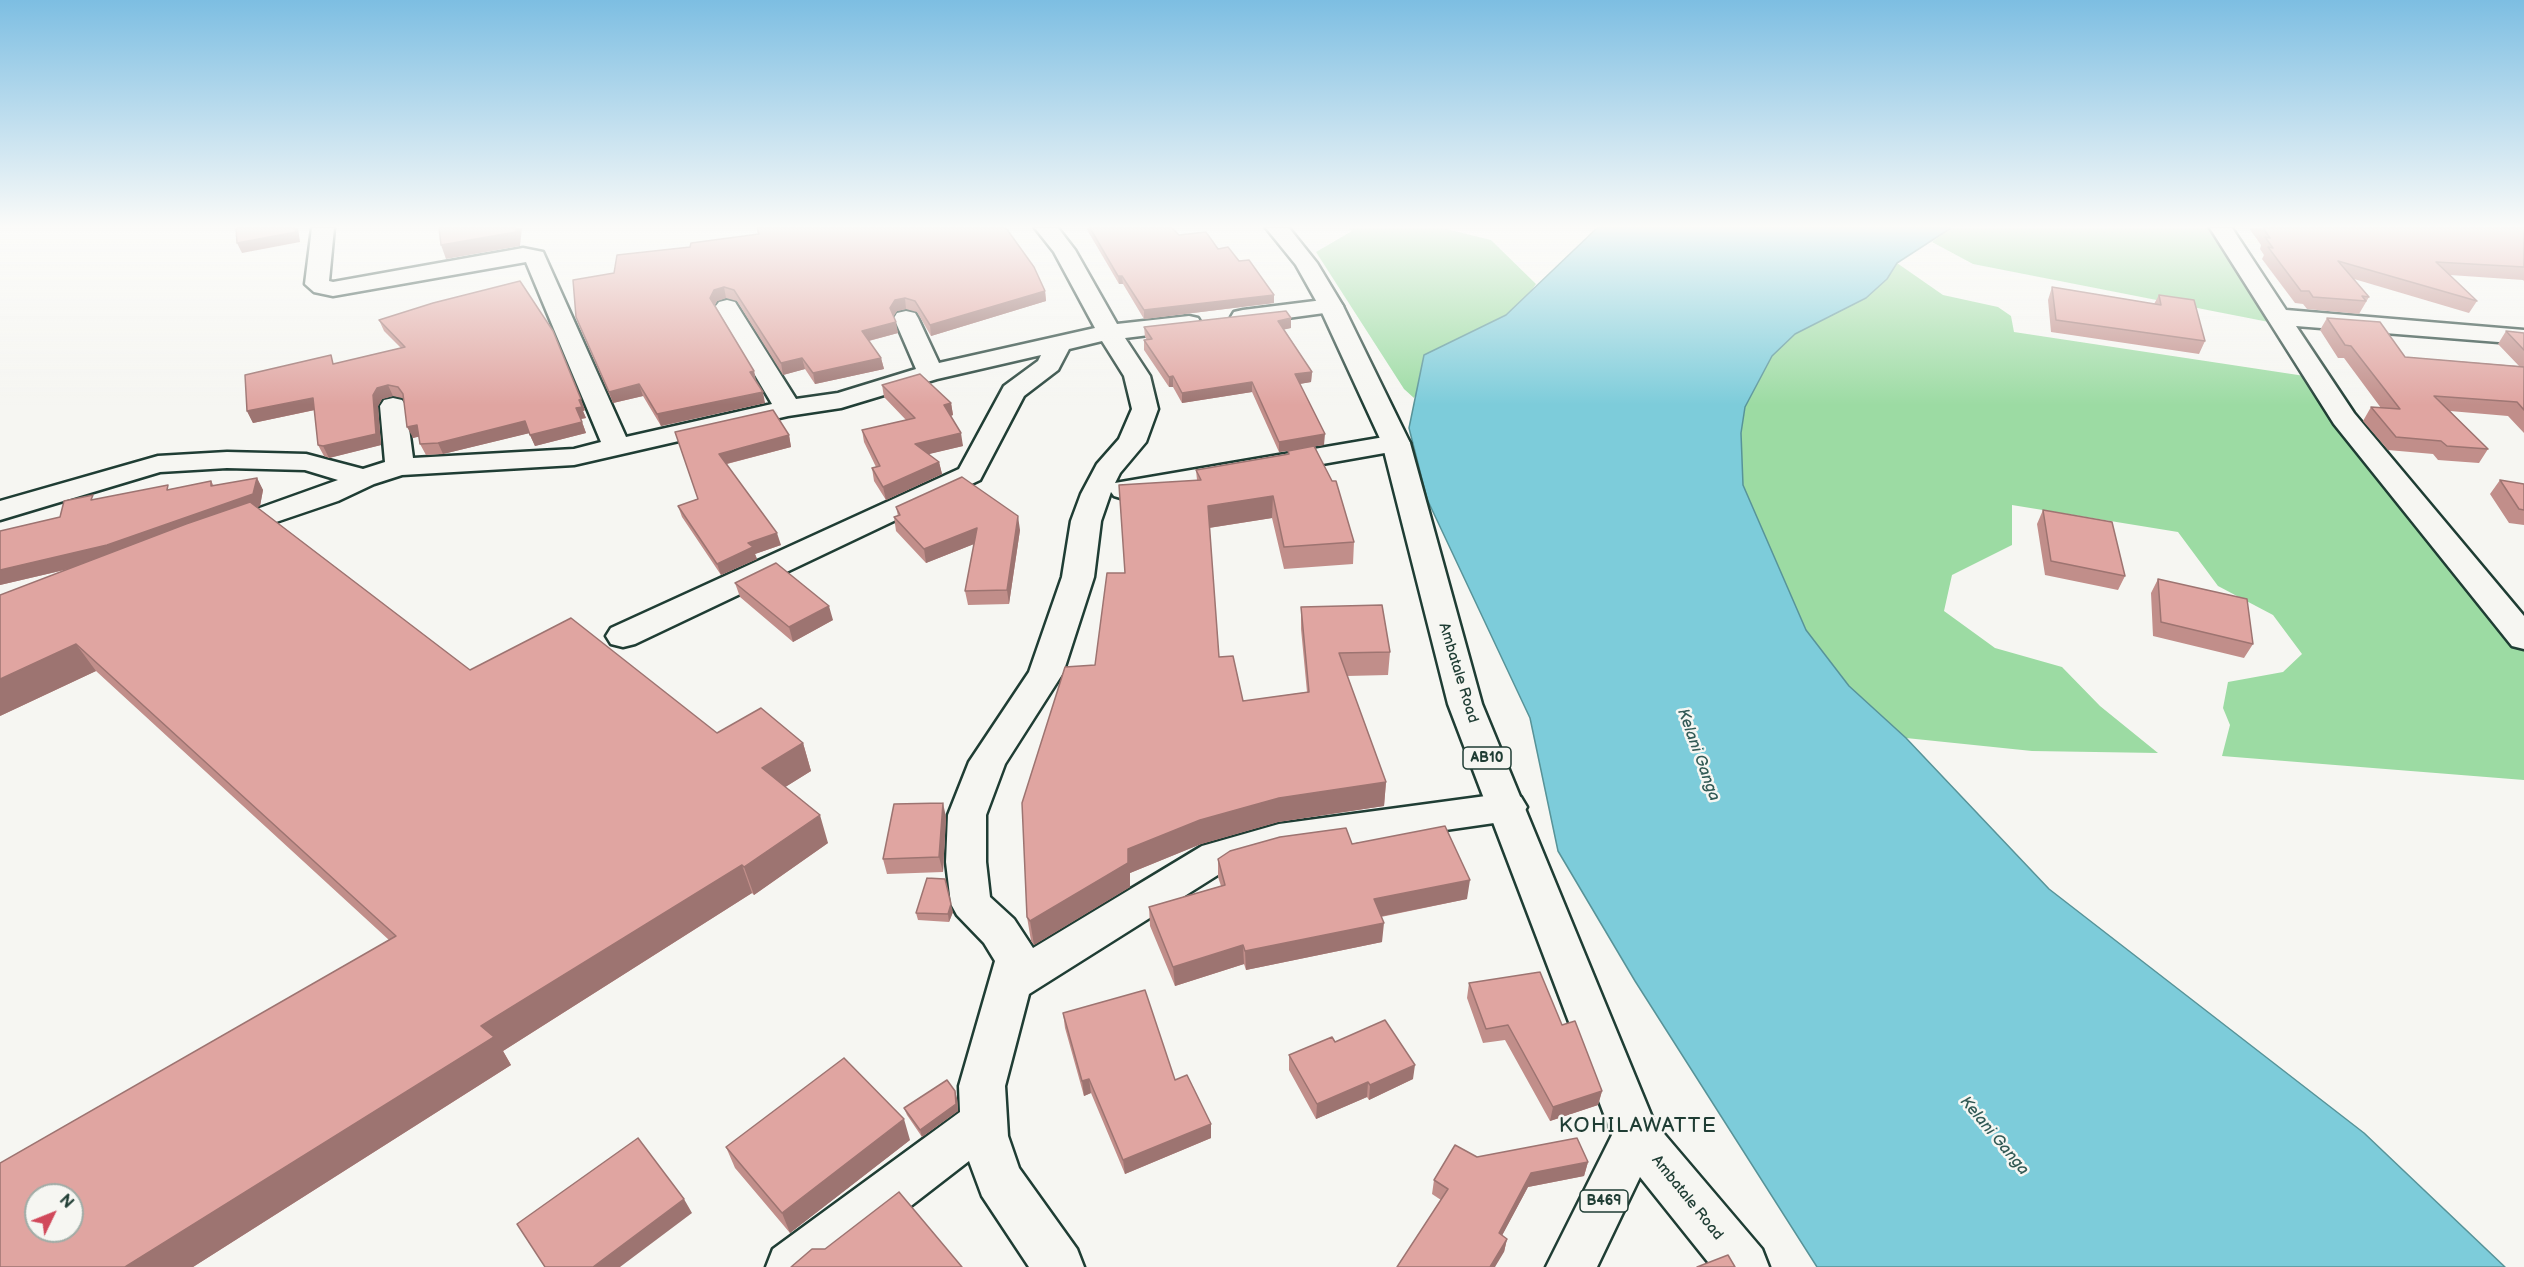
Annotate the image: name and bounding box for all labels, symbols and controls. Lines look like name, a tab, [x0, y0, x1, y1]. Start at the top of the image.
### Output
street label: Ambatale Road	[1434, 621, 1482, 725]
water label: Kelani Ganga	[1672, 706, 1724, 804]
road number: AB10	[1463, 747, 1511, 769]
water label: Kelani Ganga	[1956, 1093, 2032, 1179]
district label: KOHILAWATTE	[1559, 1114, 1717, 1140]
street label: Ambatale Road	[1647, 1152, 1727, 1244]
north arrow	[24, 1183, 84, 1243]
road number: B469	[1580, 1190, 1628, 1212]
text: N	[55, 1191, 77, 1213]

